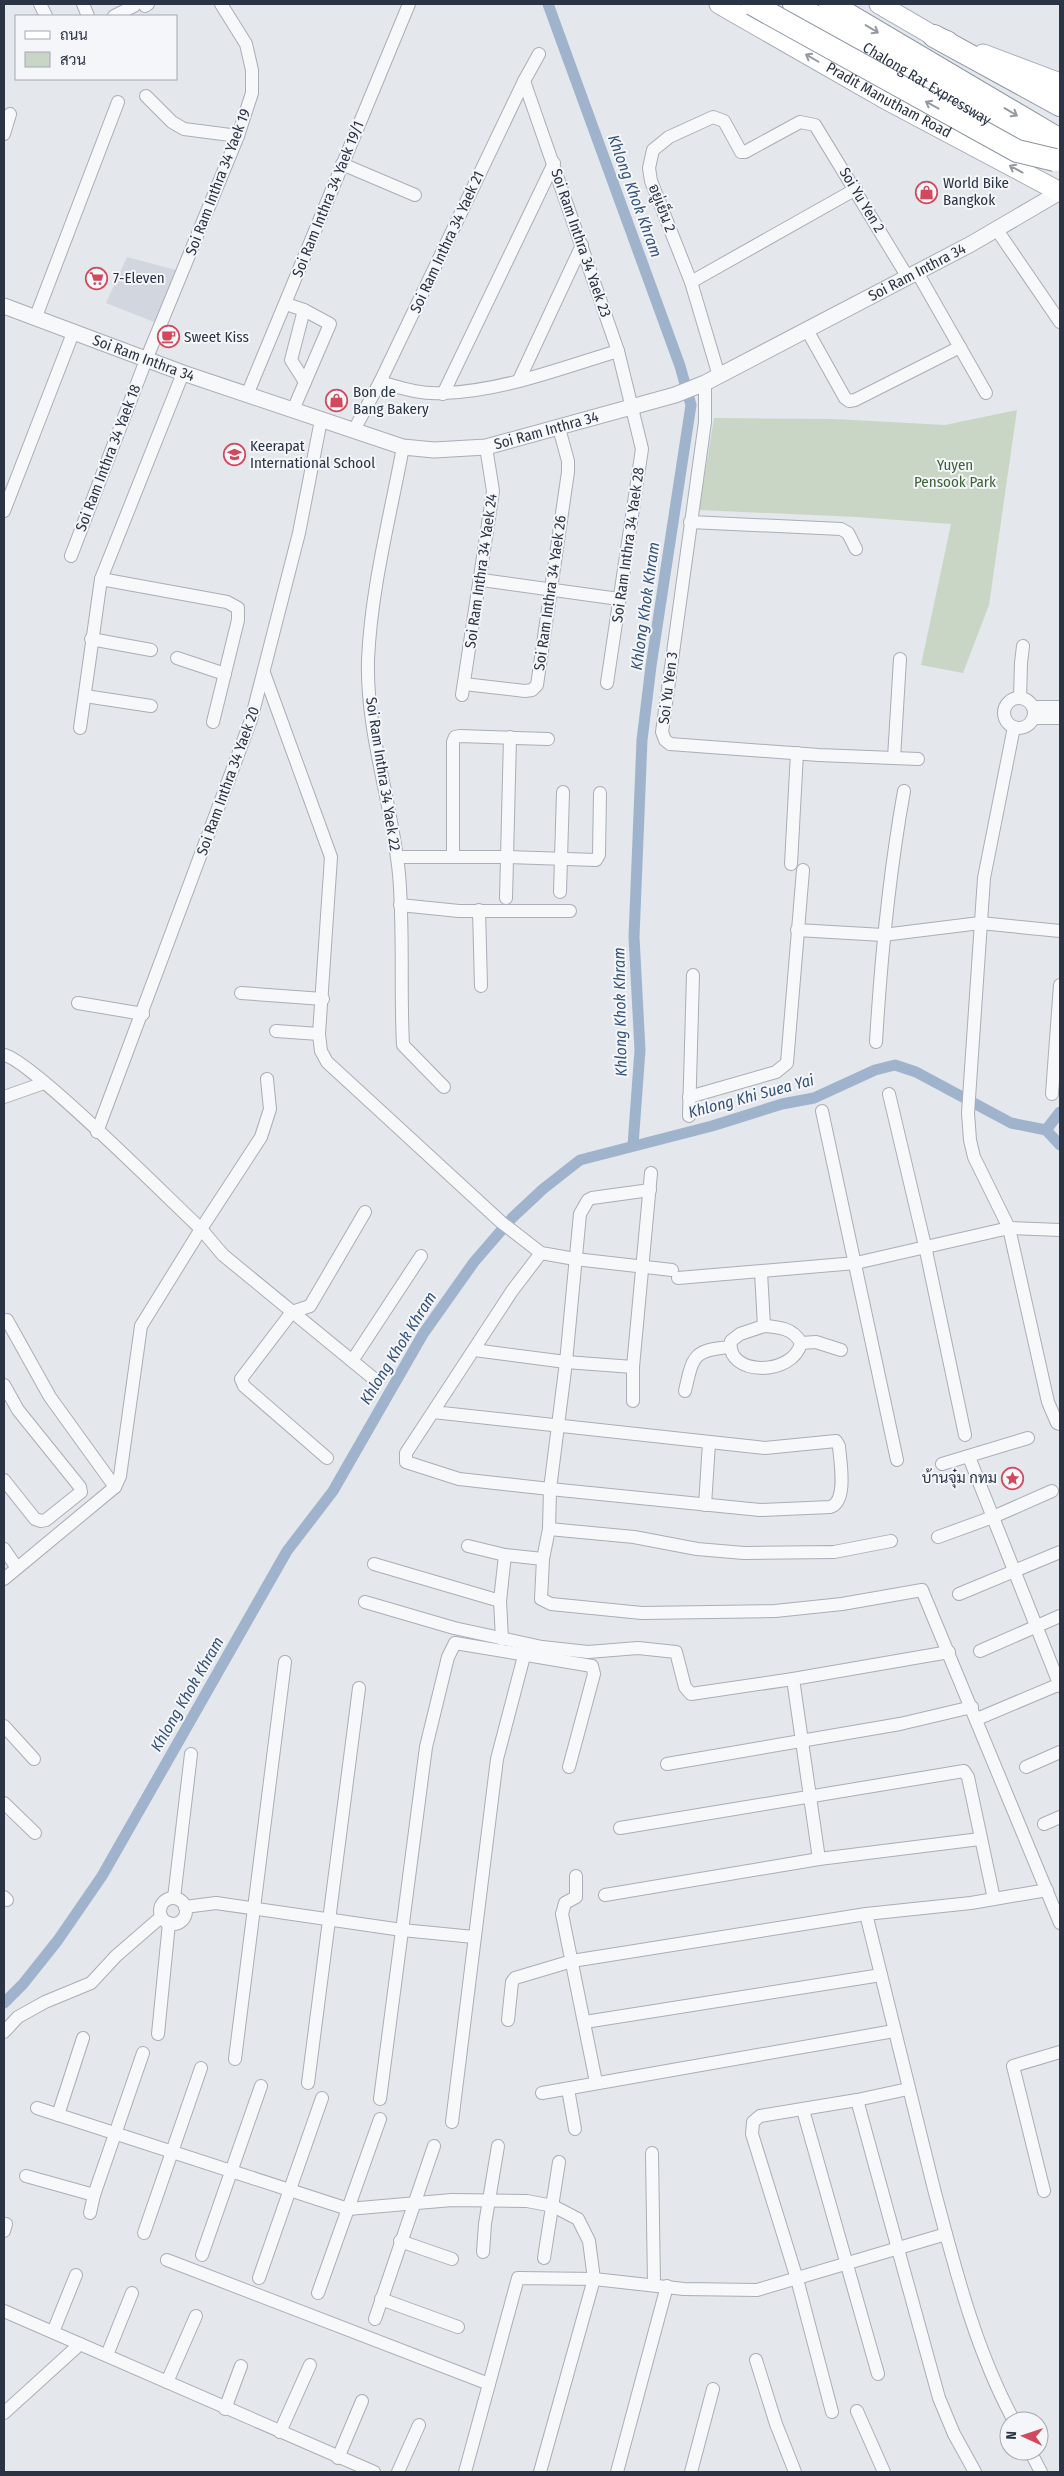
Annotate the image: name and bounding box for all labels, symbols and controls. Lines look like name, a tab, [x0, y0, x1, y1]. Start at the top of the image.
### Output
legend	[15, 15, 178, 80]
one-way arrow	[864, 24, 878, 34]
text: ถนน	[60, 26, 88, 44]
street label: Chalong Rat Expressway	[859, 38, 995, 129]
text: สวน	[60, 51, 86, 69]
one-way arrow	[806, 52, 820, 62]
street label: Pradit Manutham Road	[823, 58, 954, 142]
one-way arrow	[925, 99, 939, 109]
street label: Soi Ram Inthra 34 Yaek 19	[182, 106, 254, 258]
one-way arrow	[1004, 107, 1018, 117]
street label: Soi Ram Inthra 34 Yaek 19/1	[288, 118, 368, 280]
water label: Khlong Khok Khram	[604, 132, 666, 260]
street label: Soi Yu Yen 2	[836, 164, 889, 236]
one-way arrow	[1009, 164, 1024, 174]
street label: Soi Ram Inthra 34 Yaek 23	[547, 166, 615, 320]
street label: Soi Ram Inthra 34 Yaek 21	[406, 168, 488, 316]
place label: World Bike Bangkok	[943, 174, 1009, 209]
shop icon: World Bike Bangkok	[915, 180, 939, 204]
street label: อยู่เย็น 2	[644, 181, 681, 235]
street label: Soi Ram Inthra 34	[865, 239, 969, 305]
supermarket icon: 7-Eleven	[85, 266, 109, 290]
place label: 7-Eleven	[113, 269, 165, 287]
cafe icon: Sweet Kiss	[156, 325, 180, 349]
place label: Sweet Kiss	[184, 328, 249, 346]
street label: Soi Ram Inthra 34	[90, 331, 197, 385]
street label: Soi Ram Inthra 34 Yaek 18	[72, 382, 144, 534]
place label: Bon de Bang Bakery	[353, 383, 429, 418]
shop icon: Bon de Bang Bakery	[325, 389, 349, 413]
street label: Soi Ram Inthra 34	[492, 407, 600, 453]
place label: Keerapat International School	[250, 437, 375, 472]
school or university icon: Keerapat International School	[222, 443, 246, 467]
park label: Yuyen Pensook Park	[914, 456, 996, 491]
street label: Soi Ram Inthra 34 Yaek 28	[608, 466, 648, 624]
street label: Soi Ram Inthra 34 Yaek 24	[461, 493, 501, 649]
street label: Soi Ram Inthra 34 Yaek 26	[530, 514, 570, 672]
water label: Khlong Khok Khram	[627, 541, 663, 671]
street label: Soi Yu Yen 3	[655, 650, 681, 725]
street label: Soi Ram Inthra 34 Yaek 22	[362, 696, 404, 853]
street label: Soi Ram Inthra 34 Yaek 20	[193, 704, 263, 858]
water label: Khlong Khok Khram	[609, 947, 631, 1077]
water label: Khlong Khi Suea Yai	[686, 1070, 816, 1122]
water label: Khlong Khok Khram	[356, 1288, 440, 1408]
place icon: บ้านจุ๋ม กทม	[1001, 1466, 1025, 1490]
place label: บ้านจุ๋ม กทม	[922, 1468, 997, 1489]
water label: Khlong Khok Khram	[146, 1633, 228, 1755]
north arrow	[999, 2411, 1049, 2461]
text: N	[1003, 2431, 1020, 2440]

